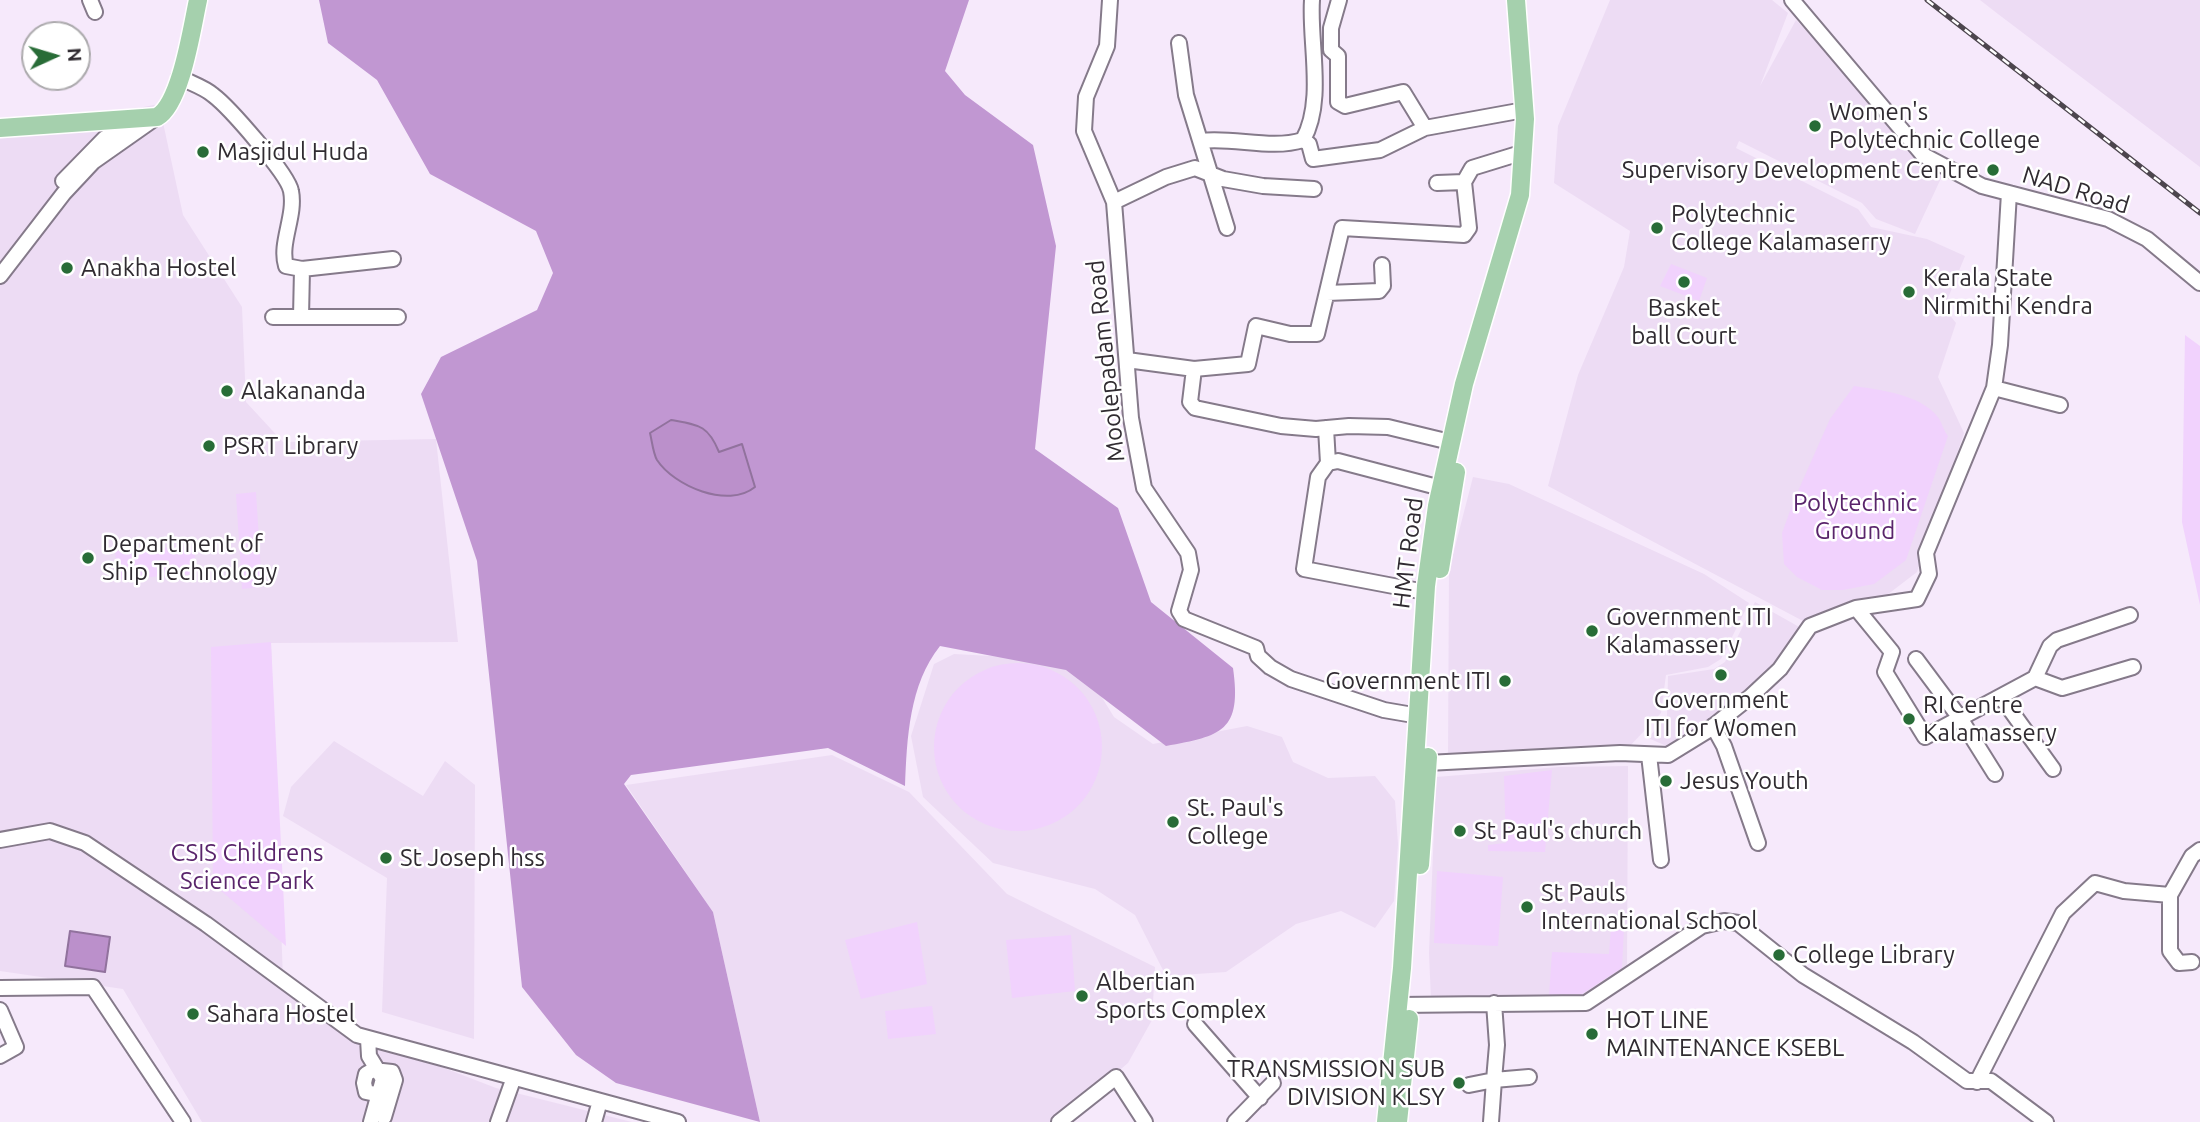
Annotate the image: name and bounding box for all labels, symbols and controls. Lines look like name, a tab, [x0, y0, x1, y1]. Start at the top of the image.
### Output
north arrow	[21, 21, 91, 91]
text: N	[63, 47, 86, 63]
place label: Women's Polytechnic College	[1829, 98, 2040, 154]
marker: Women's Polytechnic College	[1807, 118, 1823, 134]
place label: Masjidul Huda	[217, 138, 369, 166]
marker: Masjidul Huda	[195, 144, 211, 160]
place label: Supervisory Development Centre	[1622, 156, 1979, 184]
street label: NAD Road	[2019, 160, 2133, 220]
marker: Supervisory Development Centre	[1985, 162, 2001, 178]
place label: Polytechnic College Kalamaserry	[1671, 200, 1891, 256]
marker: Polytechnic College Kalamaserry	[1649, 220, 1665, 236]
place label: Anakha Hostel	[81, 254, 236, 282]
street label: Moolepadam Road	[1081, 259, 1131, 463]
marker: Anakha Hostel	[59, 260, 75, 276]
place label: Kerala State Nirmithi Kendra	[1923, 264, 2093, 320]
marker: Basket ball Court	[1676, 274, 1692, 290]
marker: Kerala State Nirmithi Kendra	[1901, 284, 1917, 300]
place label: Basket ball Court	[1631, 294, 1737, 350]
place label: Alakananda	[241, 377, 366, 405]
marker: Alakananda	[219, 383, 235, 399]
place label: PSRT Library	[223, 432, 358, 460]
marker: PSRT Library	[201, 438, 217, 454]
park label: Polytechnic Ground	[1793, 489, 1917, 545]
street label: HMT Road	[1387, 496, 1429, 610]
place label: Department of Ship Technology	[102, 530, 277, 586]
marker: Department of Ship Technology	[80, 550, 96, 566]
place label: Government ITI Kalamassery	[1606, 603, 1772, 659]
marker: Government ITI Kalamassery	[1584, 623, 1600, 639]
place label: Government ITI	[1325, 667, 1491, 695]
marker: Government ITI for Women	[1713, 667, 1729, 683]
marker: Government ITI	[1497, 673, 1513, 689]
place label: Government ITI for Women	[1645, 686, 1797, 742]
place label: RI Centre Kalamassery	[1923, 691, 2057, 747]
marker: RI Centre Kalamassery	[1901, 711, 1917, 727]
place label: Jesus Youth	[1680, 767, 1809, 795]
marker: Jesus Youth	[1658, 773, 1674, 789]
place label: St. Paul's College	[1187, 794, 1283, 850]
marker: St. Paul's College	[1165, 814, 1181, 830]
place label: St Paul's church	[1474, 817, 1642, 845]
marker: St Paul's church	[1452, 823, 1468, 839]
park label: CSIS Childrens Science Park	[171, 839, 323, 895]
place label: St Joseph hss	[400, 844, 545, 872]
marker: St Joseph hss	[378, 850, 394, 866]
place label: St Pauls International School	[1541, 879, 1758, 935]
marker: St Pauls International School	[1519, 899, 1535, 915]
place label: College Library	[1793, 941, 1955, 969]
marker: College Library	[1771, 947, 1787, 963]
place label: Albertian Sports Complex	[1096, 968, 1266, 1024]
marker: Albertian Sports Complex	[1074, 988, 1090, 1004]
place label: Sahara Hostel	[207, 1000, 355, 1028]
marker: Sahara Hostel	[185, 1006, 201, 1022]
place label: HOT LINE MAINTENANCE KSEBL	[1606, 1006, 1844, 1062]
marker: HOT LINE MAINTENANCE KSEBL	[1584, 1026, 1600, 1042]
place label: TRANSMISSION SUB DIVISION KLSY	[1227, 1055, 1445, 1111]
marker: TRANSMISSION SUB DIVISION KLSY	[1451, 1075, 1467, 1091]

